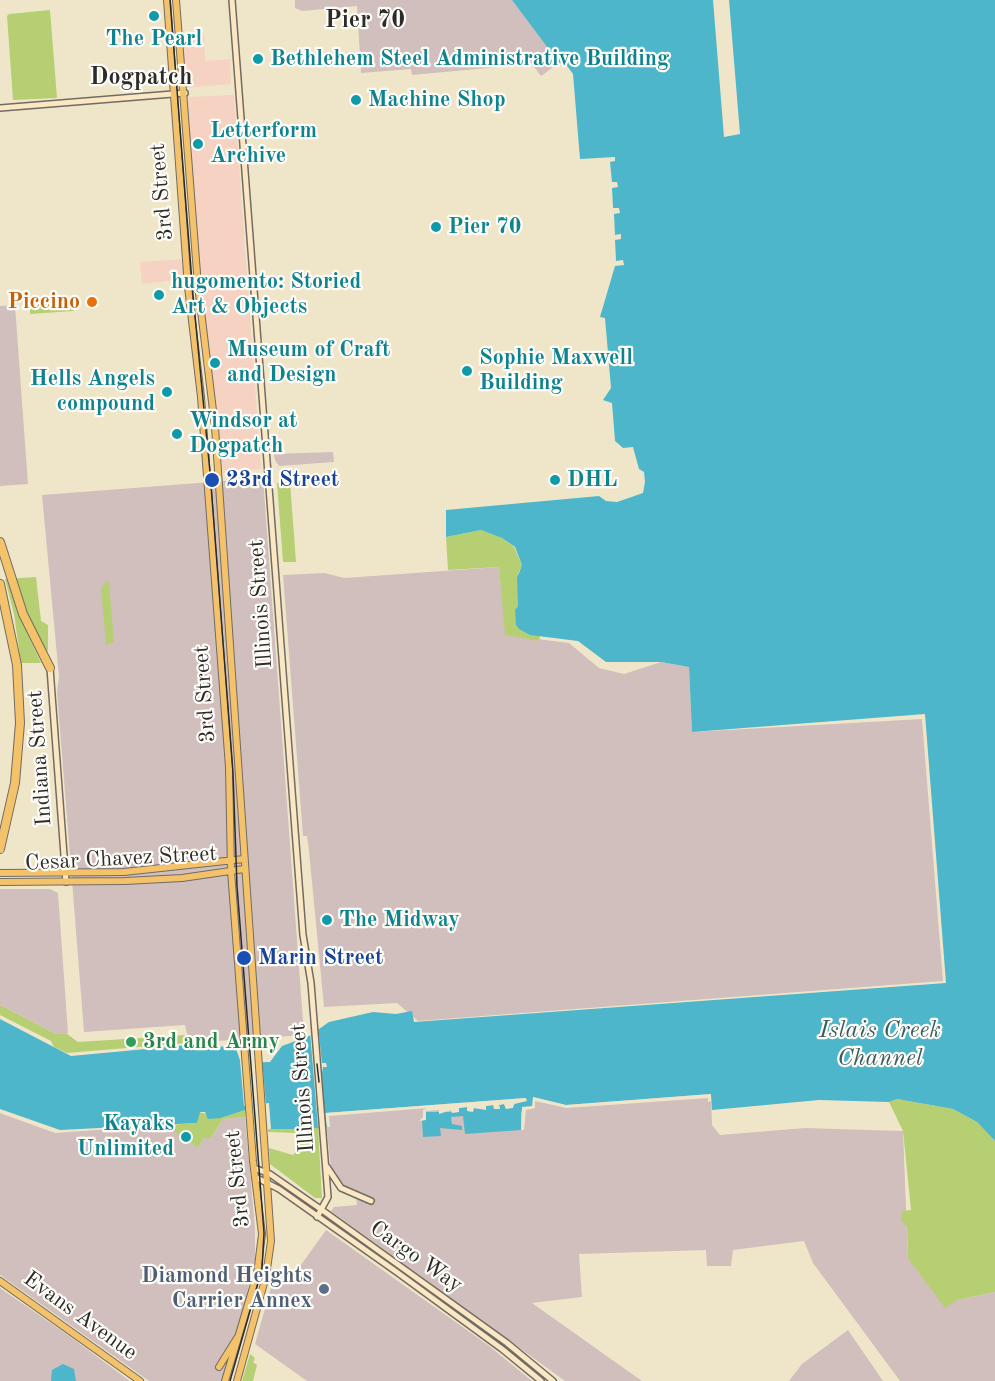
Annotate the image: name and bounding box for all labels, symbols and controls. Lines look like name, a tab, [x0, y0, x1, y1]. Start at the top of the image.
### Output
district label: Pier 70	[325, 7, 405, 35]
marker: The Pearl	[147, 9, 161, 23]
place label: The Pearl	[106, 26, 202, 52]
place label: Bethlehem Steel Administrative Building	[270, 46, 669, 72]
marker: Bethlehem Steel Administrative Building	[251, 52, 265, 66]
district label: Dogpatch	[90, 64, 192, 92]
place label: Machine Shop	[368, 87, 506, 113]
marker: Machine Shop	[349, 93, 363, 107]
place label: Letterform Archive	[210, 118, 317, 170]
marker: Letterform Archive	[191, 137, 205, 151]
street label: 3rd Street	[145, 142, 179, 242]
place label: Pier 70	[448, 214, 522, 240]
marker: Pier 70	[429, 220, 443, 234]
place label: hugomento: Storied Art & Objects	[171, 269, 361, 320]
marker: hugomento: Storied Art & Objects	[152, 288, 166, 302]
place label: Piccino	[8, 289, 80, 315]
marker: Piccino	[85, 295, 99, 309]
place label: Museum of Craft and Design	[227, 337, 390, 388]
place label: Sophie Maxwell Building	[479, 345, 633, 396]
marker: Museum of Craft and Design	[208, 356, 222, 370]
marker: Sophie Maxwell Building	[460, 364, 474, 378]
place label: Hells Angels compound	[30, 366, 155, 418]
marker: Hells Angels compound	[160, 385, 174, 399]
place label: Windsor at Dogpatch	[189, 408, 297, 460]
marker: Windsor at Dogpatch	[170, 427, 184, 441]
place label: 23rd Street	[226, 467, 339, 493]
place label: DHL	[567, 467, 617, 493]
marker: 23rd Street	[203, 471, 221, 489]
marker: DHL	[548, 473, 562, 487]
street label: Illinois Street	[243, 539, 279, 669]
street label: 3rd Street	[188, 644, 222, 744]
street label: Indiana Street	[22, 689, 58, 827]
street label: Cesar Chavez Street	[24, 841, 218, 877]
place label: The Midway	[339, 907, 460, 933]
marker: The Midway	[320, 913, 334, 927]
place label: Marin Street	[258, 945, 383, 971]
marker: Marin Street	[235, 949, 253, 967]
water label: Islais Creek Channel	[819, 1017, 941, 1073]
street label: Illinois Street	[285, 1023, 321, 1153]
place label: 3rd and Army	[143, 1029, 280, 1055]
marker: 3rd and Army	[124, 1035, 138, 1049]
place label: Kayaks Unlimited	[77, 1111, 174, 1162]
street label: 3rd Street	[220, 1129, 256, 1229]
marker: Kayaks Unlimited	[179, 1130, 193, 1144]
street label: Cargo Way	[364, 1215, 468, 1299]
place label: Diamond Heights Carrier Annex	[141, 1263, 312, 1314]
street label: Evans Avenue	[18, 1266, 142, 1366]
marker: Diamond Heights Carrier Annex	[317, 1282, 331, 1296]

